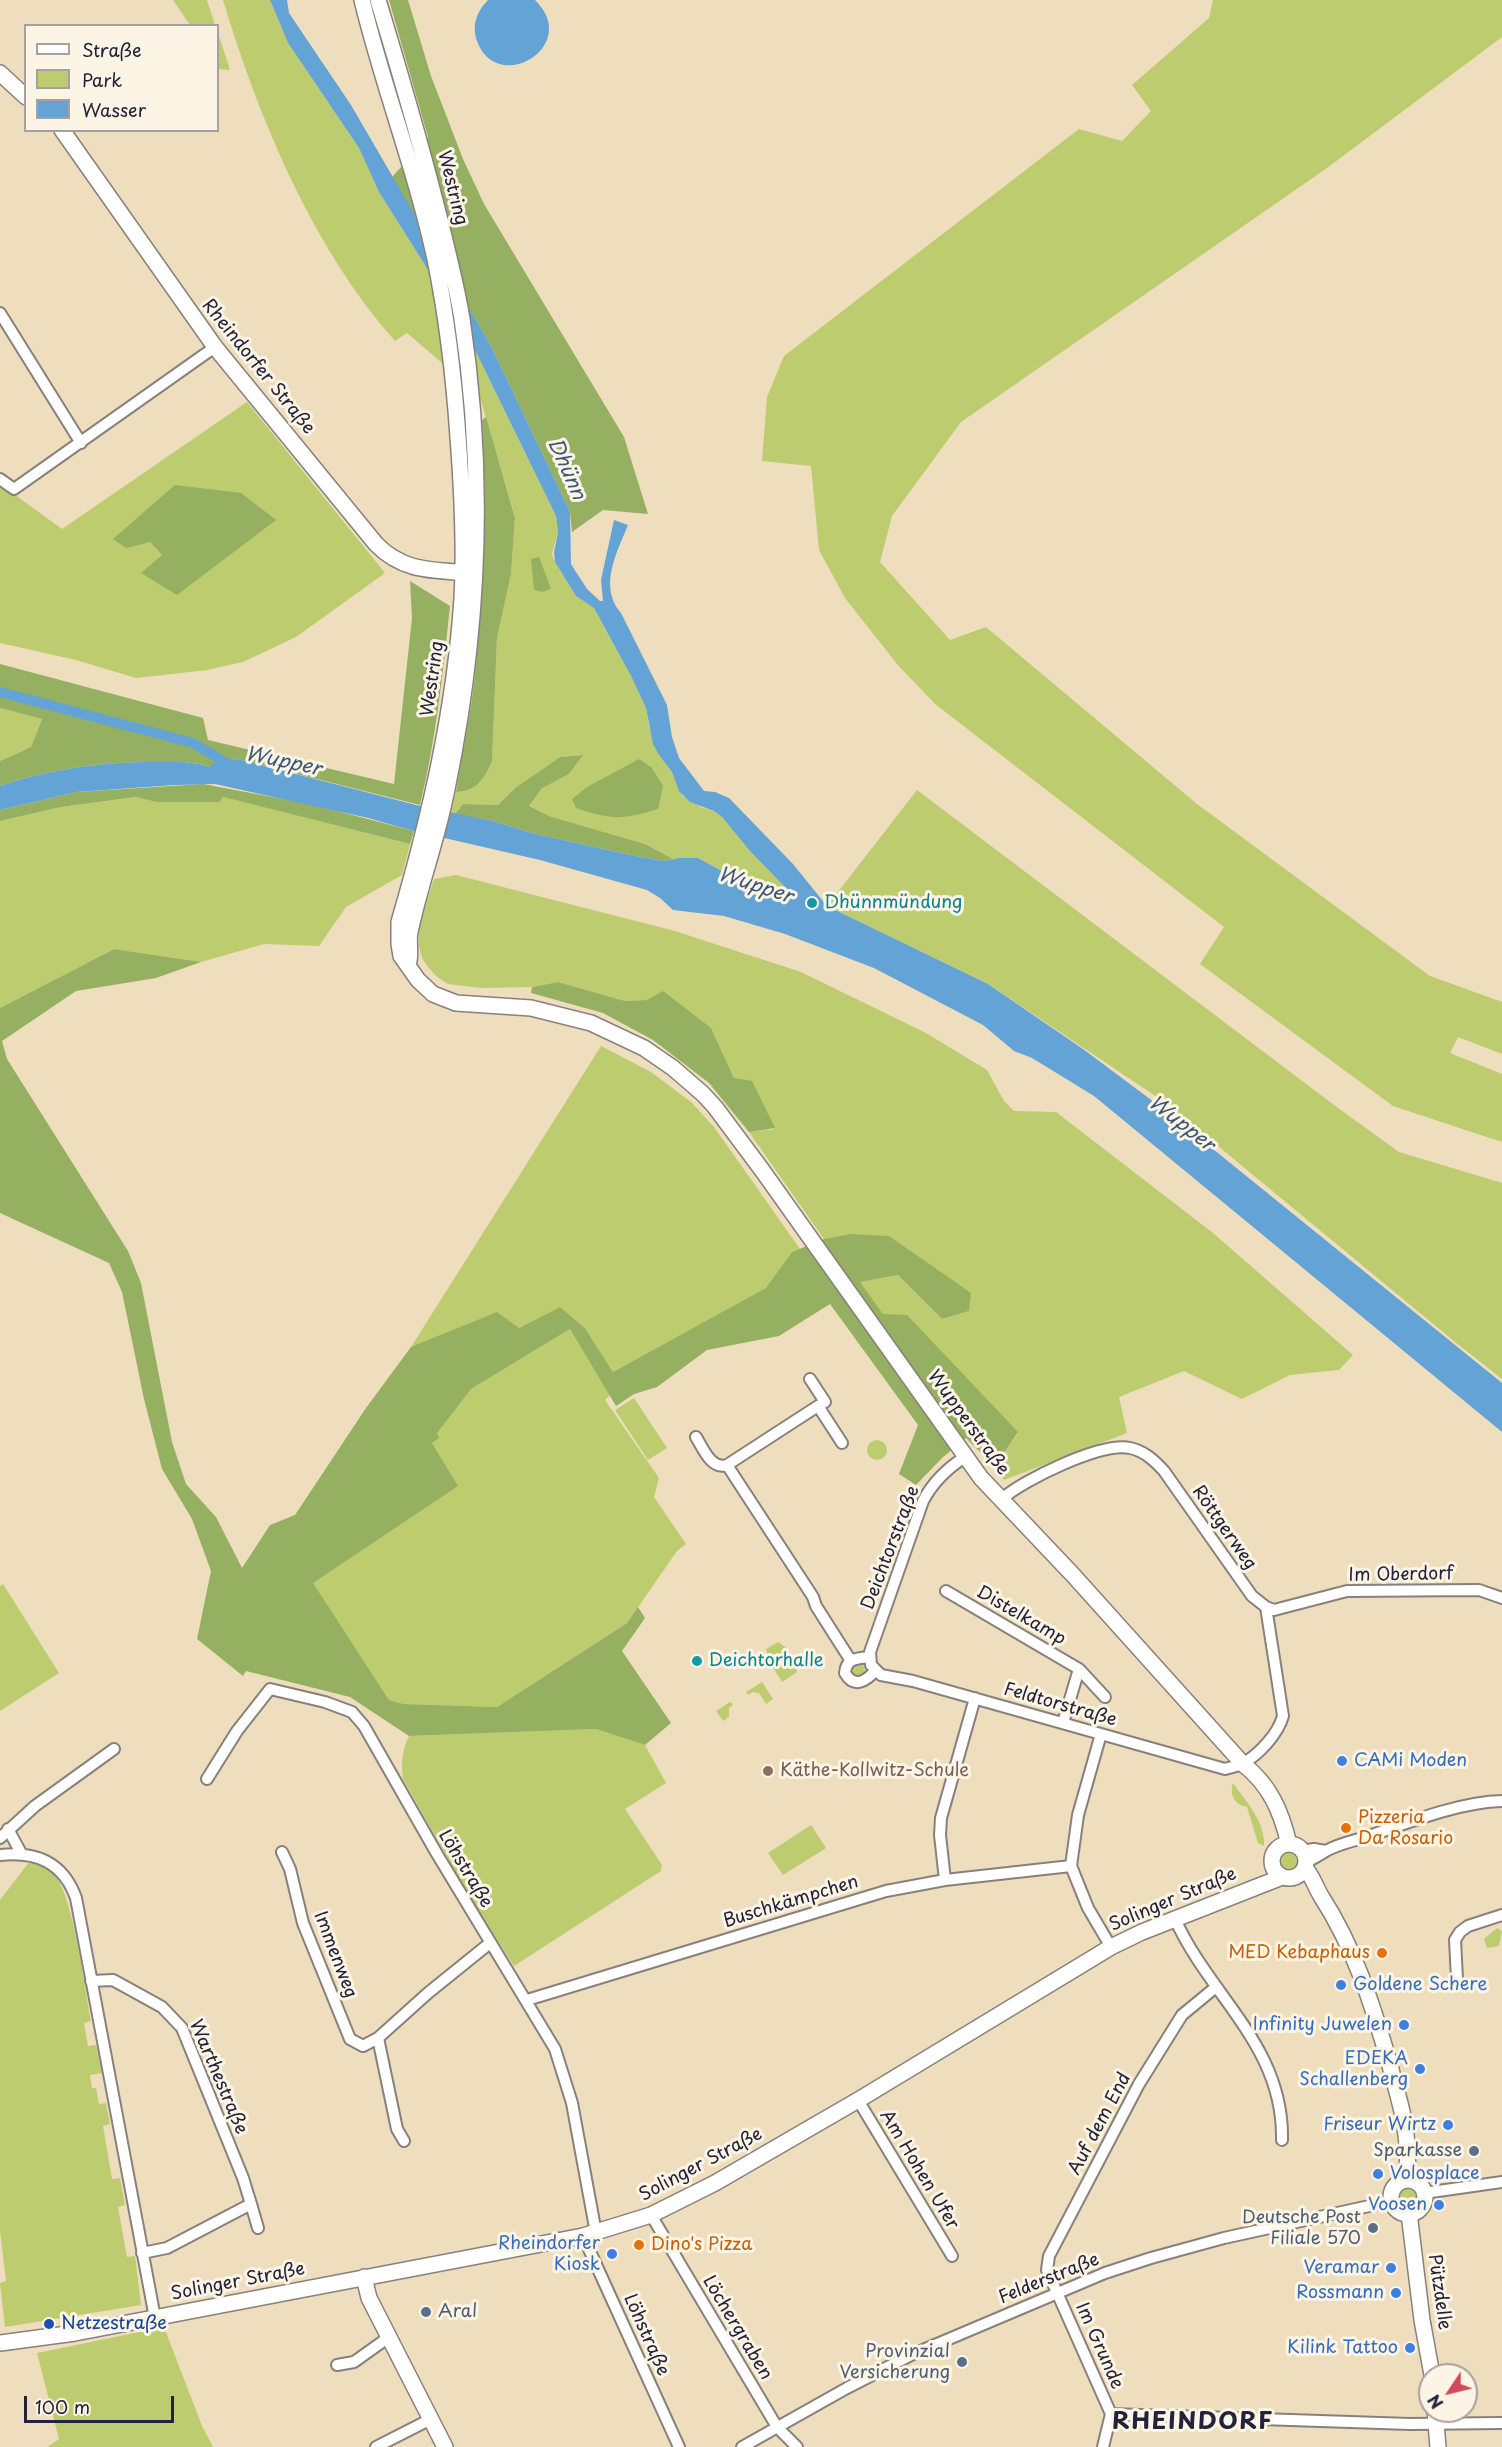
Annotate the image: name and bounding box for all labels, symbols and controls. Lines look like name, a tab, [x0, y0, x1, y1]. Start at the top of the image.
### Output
legend	[24, 24, 219, 132]
text: Straße	[82, 36, 142, 63]
text: Park	[82, 66, 122, 93]
text: Wasser	[82, 96, 146, 123]
street label: Westring	[432, 148, 472, 228]
street label: Rheindorfer Straße	[197, 295, 319, 439]
water label: Dhünn	[542, 434, 590, 504]
street label: Westring	[417, 640, 449, 718]
water label: Wupper	[243, 742, 323, 782]
water label: Wupper	[715, 863, 795, 909]
place label: Dhünnmündung	[824, 892, 962, 914]
marker: Dhünnmündung	[805, 896, 819, 910]
water label: Wupper	[1143, 1091, 1219, 1157]
street label: Wupperstraße	[923, 1366, 1013, 1480]
street label: Röttgerweg	[1187, 1482, 1261, 1574]
street label: Deichtorstraße	[857, 1483, 925, 1613]
street label: Im Oberdorf	[1348, 1563, 1454, 1587]
street label: Distelkamp	[972, 1582, 1070, 1650]
place label: Deichtorhalle	[709, 1650, 824, 1672]
marker: Deichtorhalle	[690, 1654, 704, 1668]
street label: Feldtorstraße	[1001, 1679, 1119, 1731]
place label: CAMi Moden	[1354, 1750, 1467, 1772]
marker: CAMi Moden	[1335, 1754, 1349, 1768]
place label: Käthe-Kollwitz-Schule	[780, 1760, 969, 1782]
marker: Käthe-Kollwitz-Schule	[761, 1764, 775, 1778]
place label: Pizzeria Da Rosario	[1358, 1807, 1453, 1850]
marker: Pizzeria Da Rosario	[1339, 1821, 1353, 1835]
street label: Löhstraße	[433, 1826, 497, 1912]
street label: Solinger Straße	[1106, 1864, 1240, 1936]
street label: Buschkämpchen	[721, 1871, 861, 1933]
street label: Immenweg	[309, 1909, 361, 2001]
place label: MED Kebaphaus	[1228, 1942, 1370, 1964]
marker: MED Kebaphaus	[1375, 1946, 1389, 1960]
place label: Goldene Schere	[1353, 1974, 1487, 1996]
marker: Goldene Schere	[1334, 1978, 1348, 1992]
place label: Infinity Juwelen	[1253, 2014, 1392, 2036]
street label: Warthestraße	[184, 2016, 252, 2138]
marker: Infinity Juwelen	[1397, 2018, 1411, 2032]
place label: EDEKA Schallenberg	[1299, 2048, 1408, 2090]
marker: EDEKA Schallenberg	[1413, 2062, 1427, 2076]
street label: Auf dem End	[1064, 2069, 1136, 2179]
street label: Am Hohen Ufer	[875, 2106, 963, 2234]
place label: Friseur Wirtz	[1323, 2114, 1436, 2136]
marker: Friseur Wirtz	[1441, 2118, 1455, 2132]
street label: Solinger Straße	[636, 2124, 766, 2206]
place label: Sparkasse	[1373, 2140, 1462, 2162]
marker: Sparkasse	[1467, 2144, 1481, 2158]
place label: Volosplace	[1390, 2163, 1480, 2185]
marker: Volosplace	[1371, 2167, 1385, 2181]
place label: Voosen	[1368, 2194, 1427, 2216]
marker: Voosen	[1432, 2198, 1446, 2212]
place label: Deutsche Post Filiale 570	[1242, 2207, 1361, 2250]
marker: Deutsche Post Filiale 570	[1366, 2221, 1380, 2235]
place label: Rheindorfer Kiosk	[498, 2233, 600, 2276]
place label: Dino's Pizza	[651, 2234, 752, 2256]
marker: Dino's Pizza	[632, 2238, 646, 2252]
marker: Rheindorfer Kiosk	[605, 2247, 619, 2261]
street label: Felderstraße	[996, 2249, 1102, 2309]
street label: Pützdelle	[1423, 2253, 1455, 2331]
place label: Veramar	[1303, 2257, 1379, 2279]
street label: Solinger Straße	[169, 2258, 307, 2306]
marker: Veramar	[1384, 2261, 1398, 2275]
street label: Löchergraben	[697, 2272, 777, 2384]
place label: Rossmann	[1296, 2282, 1384, 2304]
marker: Rossmann	[1389, 2286, 1403, 2300]
street label: Löhstraße	[618, 2291, 674, 2379]
street label: Im Grunde	[1070, 2299, 1128, 2393]
place label: Aral	[438, 2301, 477, 2323]
marker: Aral	[419, 2305, 433, 2319]
place label: Netzestraße	[61, 2313, 167, 2335]
marker: Netzestraße	[42, 2317, 56, 2331]
place label: Kilink Tattoo	[1287, 2337, 1398, 2359]
place label: Provinzial Versicherung	[840, 2341, 950, 2384]
marker: Kilink Tattoo	[1403, 2341, 1417, 2355]
marker: Provinzial Versicherung	[955, 2355, 969, 2369]
north arrow	[1418, 2363, 1478, 2423]
scale bar	[27, 2384, 177, 2422]
text: N	[1421, 2390, 1448, 2414]
text: 100 m	[35, 2393, 90, 2420]
district label: RHEINDORF	[1113, 2408, 1273, 2436]

